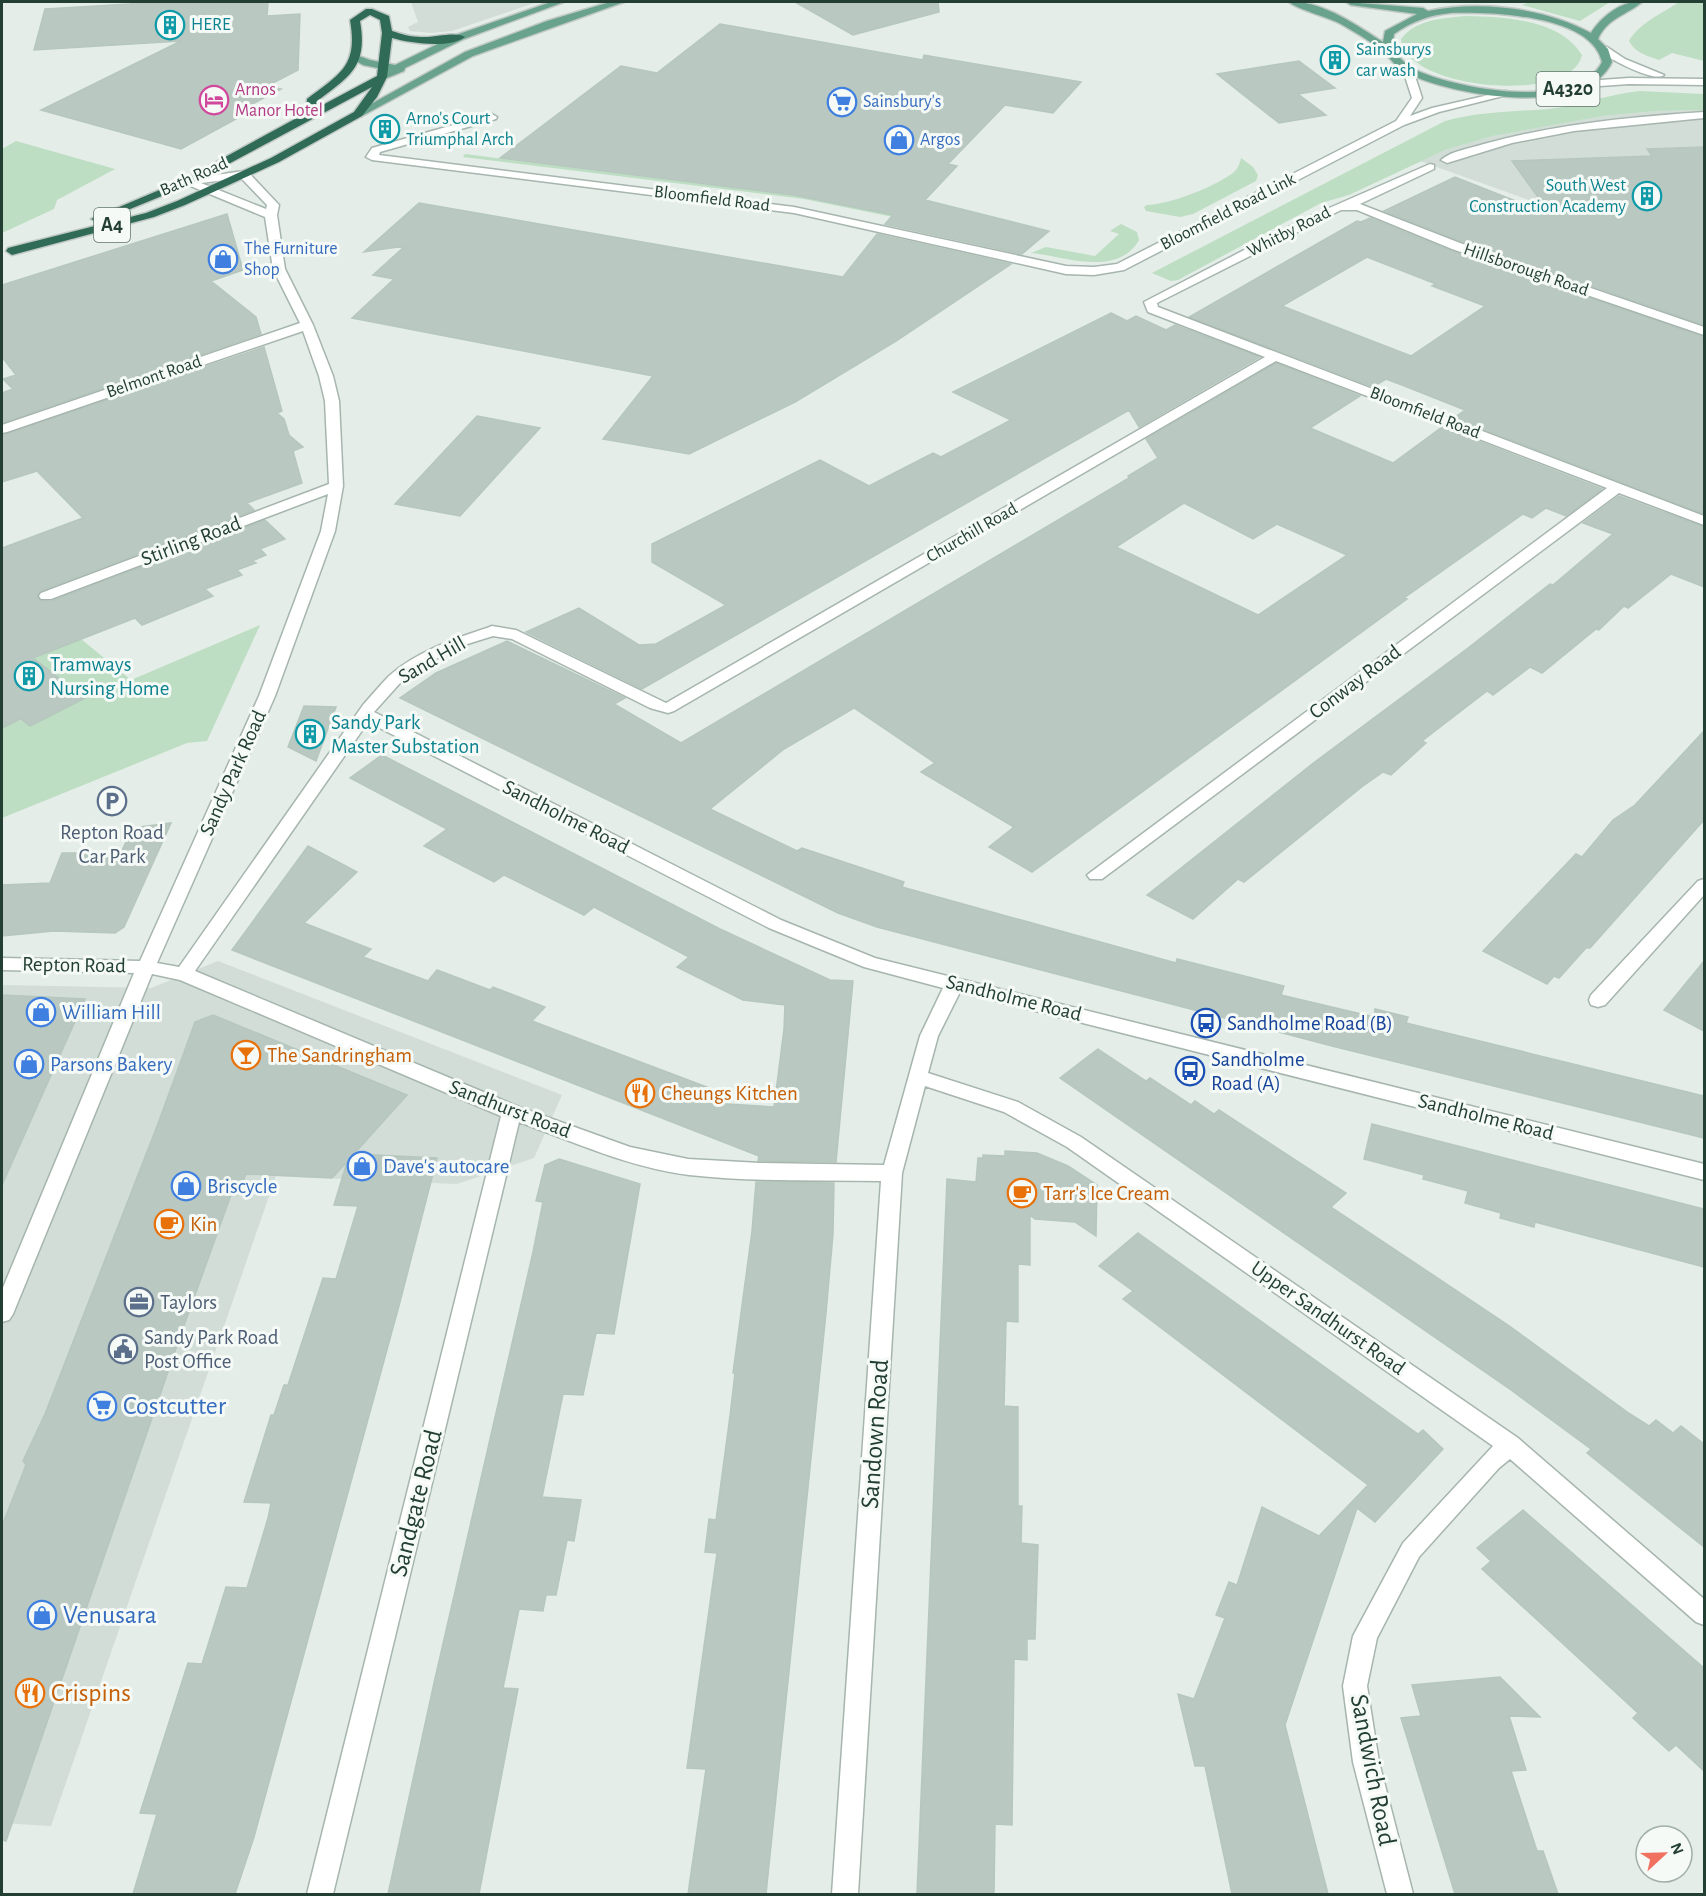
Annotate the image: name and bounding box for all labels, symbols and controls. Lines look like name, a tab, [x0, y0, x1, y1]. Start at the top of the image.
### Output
building icon: HERE	[154, 9, 186, 41]
place label: HERE	[191, 16, 231, 34]
place label: Sainsburys car wash	[1356, 41, 1431, 80]
building icon: Sainsburys car wash	[1319, 44, 1351, 76]
road number: A4320	[1536, 72, 1600, 106]
place label: Arnos Manor Hotel	[235, 81, 323, 120]
hotel icon: Arnos Manor Hotel	[198, 84, 230, 116]
supermarket icon: Sainsbury's	[826, 86, 858, 118]
place label: Sainsbury's	[863, 93, 941, 111]
place label: Arno's Court Triumphal Arch	[406, 110, 514, 149]
building icon: Arno's Court Triumphal Arch	[369, 113, 401, 145]
shop icon: Argos	[883, 124, 915, 156]
place label: Argos	[920, 131, 960, 149]
street label: Bath Road	[158, 154, 230, 200]
street label: Bloomfield Road Link	[1158, 170, 1299, 254]
place label: South West Construction Academy	[1469, 177, 1626, 216]
building icon: South West Construction Academy	[1631, 180, 1663, 212]
street label: Bloomfield Road	[653, 183, 771, 215]
street label: Whitby Road	[1244, 203, 1334, 261]
road number: A4	[94, 208, 130, 242]
place label: The Furniture Shop	[244, 240, 338, 279]
street label: Hillsborough Road	[1461, 240, 1591, 300]
shop icon: The Furniture Shop	[207, 243, 239, 275]
street label: Belmont Road	[104, 352, 204, 402]
street label: Bloomfield Road	[1367, 384, 1483, 442]
street label: Churchill Road	[923, 500, 1021, 566]
street label: Stirling Road	[138, 512, 244, 570]
street label: Sand Hill	[395, 632, 469, 688]
street label: Conway Road	[1305, 641, 1405, 723]
place label: Tramways Nursing Home	[50, 654, 169, 699]
building icon: Tramways Nursing Home	[13, 660, 45, 692]
street label: Sandy Park Road	[196, 707, 270, 839]
place label: Sandy Park Master Substation	[331, 712, 479, 757]
building icon: Sandy Park Master Substation	[294, 718, 326, 750]
street label: Sandholme Road	[499, 776, 633, 858]
parking icon: Repton Road Car Park	[96, 785, 128, 817]
place label: Repton Road Car Park	[60, 822, 164, 867]
street label: Repton Road	[22, 954, 126, 976]
street label: Sandholme Road	[944, 971, 1084, 1025]
shop icon: William Hill	[25, 996, 57, 1028]
place label: William Hill	[62, 1002, 161, 1023]
bus stop icon: Sandholme Road (B)	[1190, 1007, 1222, 1039]
place label: Sandholme Road (B)	[1227, 1013, 1393, 1034]
bar icon: The Sandringham	[230, 1039, 262, 1071]
place label: The Sandringham	[267, 1045, 412, 1066]
shop icon: Parsons Bakery	[13, 1048, 45, 1080]
place label: Sandholme Road (A)	[1211, 1049, 1305, 1094]
place label: Parsons Bakery	[50, 1054, 173, 1075]
bus stop icon: Sandholme Road (A)	[1174, 1055, 1206, 1087]
street label: Sandhurst Road	[446, 1076, 574, 1142]
restaurant icon: Cheungs Kitchen	[624, 1077, 656, 1109]
place label: Cheungs Kitchen	[661, 1083, 798, 1104]
street label: Sandholme Road	[1416, 1090, 1556, 1144]
shop icon: Dave's autocare	[346, 1150, 378, 1182]
place label: Dave's autocare	[383, 1156, 509, 1177]
shop icon: Briscycle	[170, 1170, 202, 1202]
place label: Briscycle	[207, 1176, 277, 1197]
cafe icon: Tarr's Ice Cream	[1006, 1177, 1038, 1209]
place label: Tarr's Ice Cream	[1043, 1183, 1170, 1204]
cafe icon: Kin	[153, 1208, 185, 1240]
place label: Kin	[190, 1214, 217, 1235]
street label: Upper Sandhurst Road	[1247, 1257, 1409, 1379]
office icon: Taylors	[123, 1286, 155, 1318]
place label: Taylors	[160, 1292, 217, 1313]
place label: Sandy Park Road Post Office	[144, 1327, 279, 1372]
public building icon: Sandy Park Road Post Office	[107, 1333, 139, 1365]
street label: Sandown Road	[857, 1358, 893, 1510]
supermarket icon: Costcutter	[86, 1390, 118, 1422]
place label: Costcutter	[123, 1393, 227, 1419]
street label: Sandgate Road	[385, 1427, 447, 1579]
shop icon: Venusara	[26, 1599, 58, 1631]
place label: Venusara	[63, 1602, 157, 1628]
restaurant icon: Crispins	[14, 1677, 46, 1709]
place label: Crispins	[51, 1680, 131, 1706]
street label: Sandwich Road	[1346, 1692, 1400, 1848]
north arrow	[1634, 1824, 1694, 1884]
text: N	[1667, 1841, 1686, 1857]

